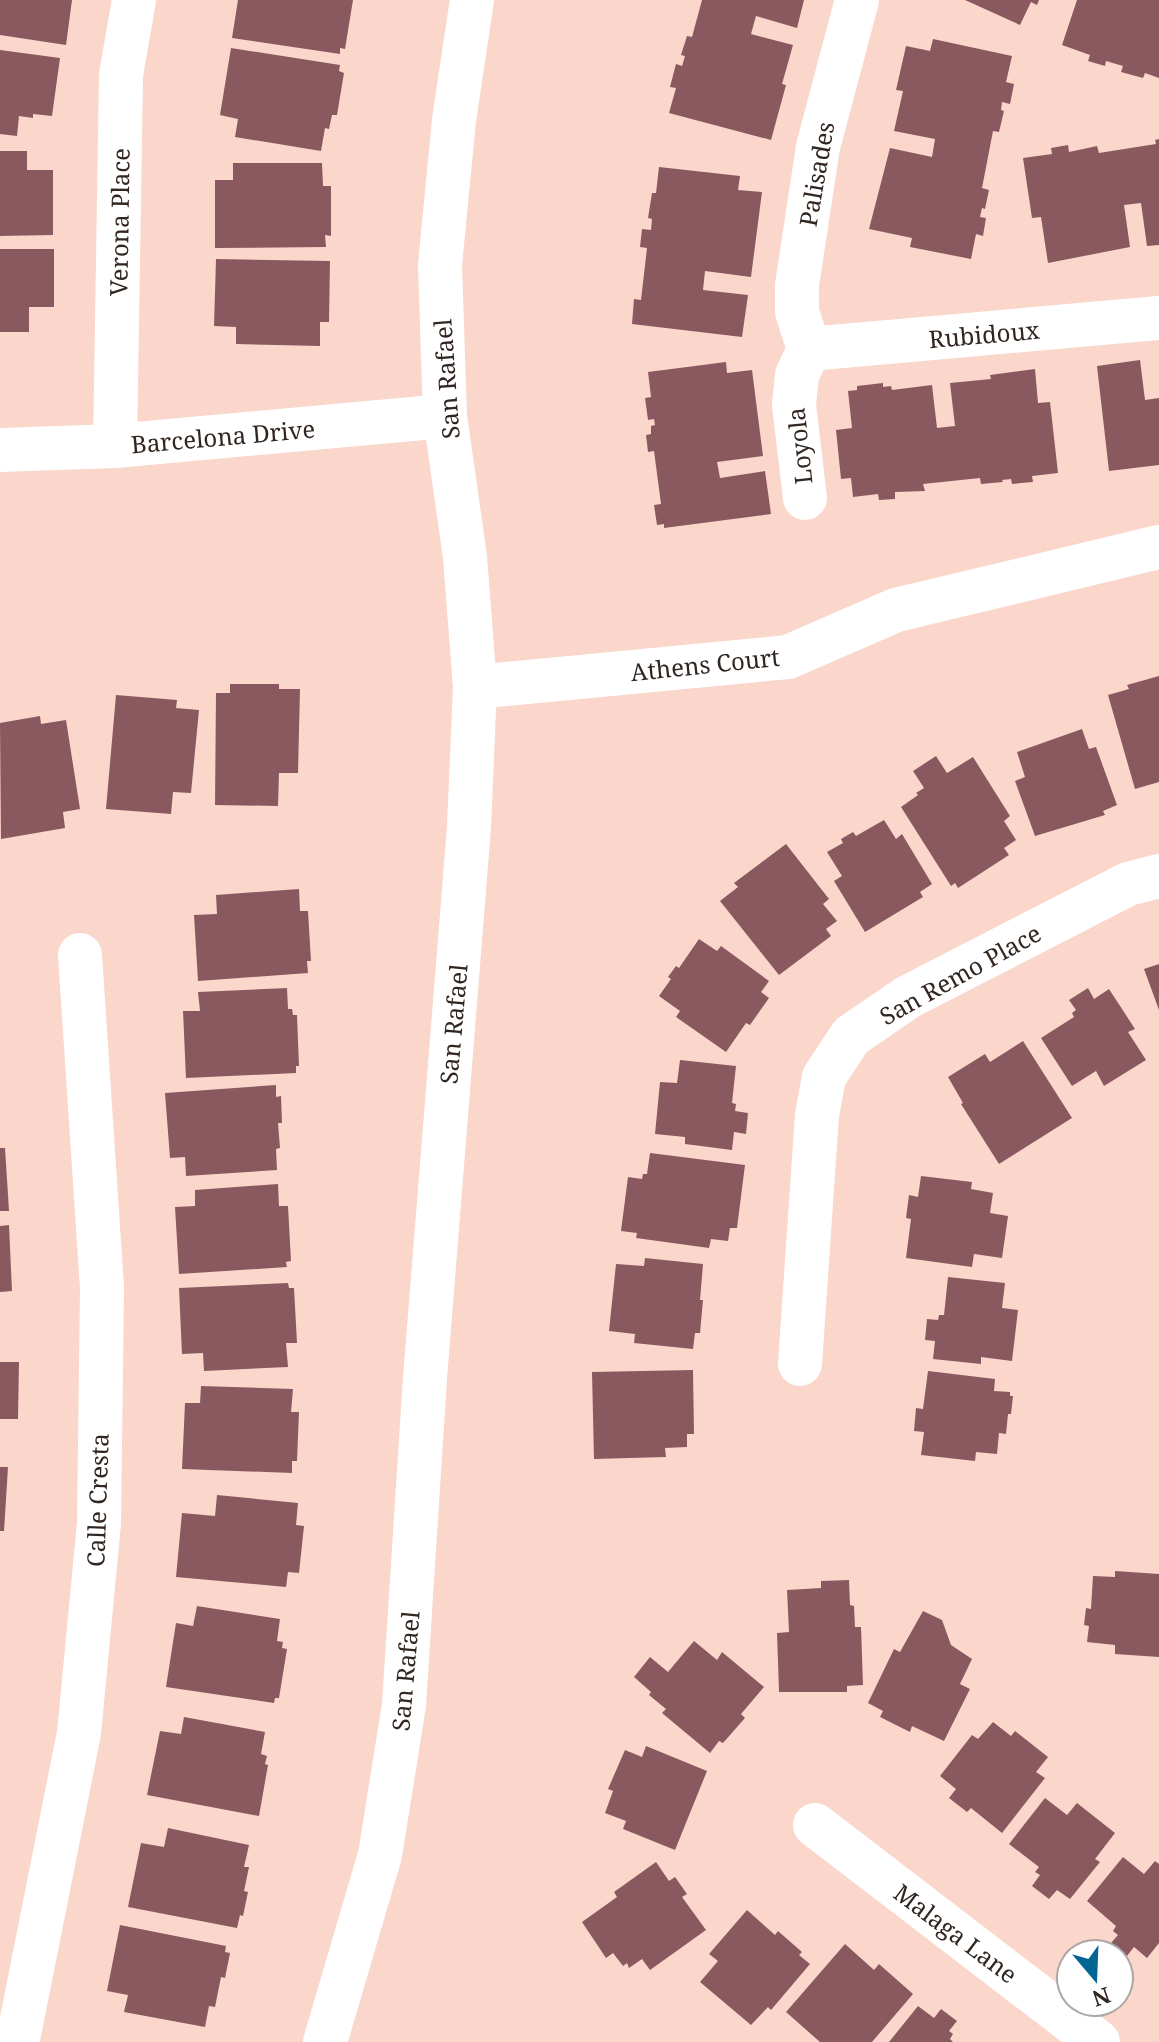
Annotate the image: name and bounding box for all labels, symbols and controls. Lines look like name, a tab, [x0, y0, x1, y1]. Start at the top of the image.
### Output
street label: Palisades	[791, 119, 841, 229]
street label: Verona Place	[101, 148, 137, 296]
street label: Rubidoux	[927, 313, 1041, 355]
street label: San Rafael	[425, 317, 467, 440]
street label: Loyola	[779, 406, 819, 486]
street label: Barcelona Drive	[129, 412, 317, 460]
street label: Athens Court	[629, 640, 781, 688]
street label: San Remo Place	[873, 916, 1047, 1032]
street label: San Rafael	[431, 962, 475, 1085]
street label: Calle Cresta	[78, 1433, 116, 1567]
street label: San Rafael	[383, 1609, 427, 1732]
street label: Malaga Lane	[888, 1876, 1024, 1990]
north arrow	[1055, 1938, 1135, 2018]
text: N	[1089, 1981, 1115, 2015]

